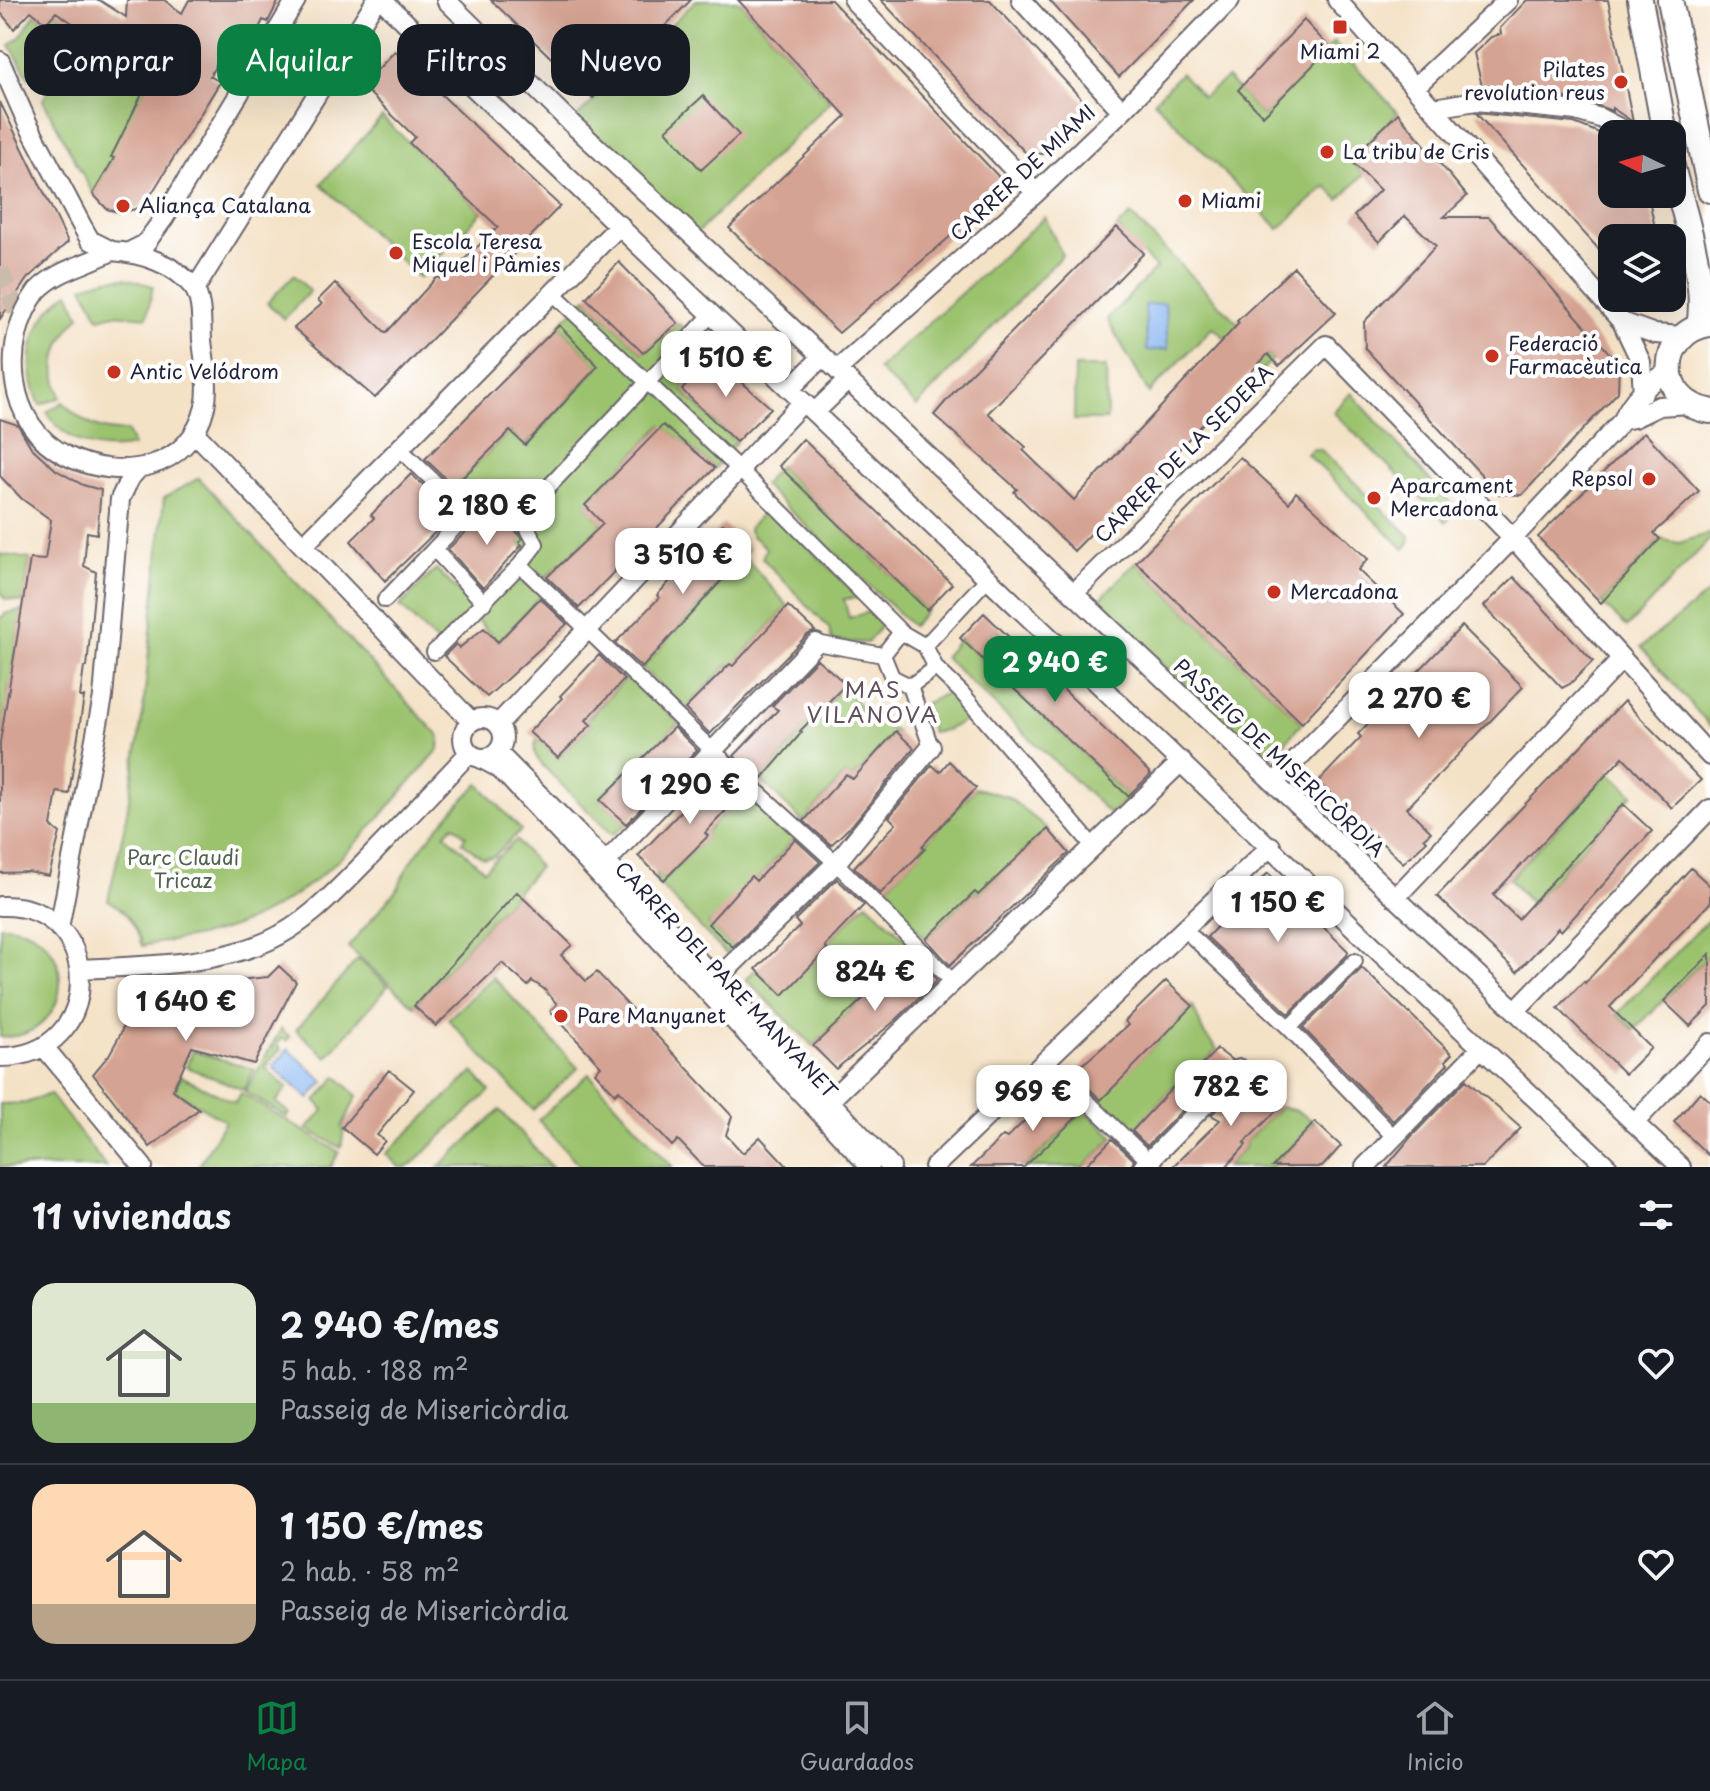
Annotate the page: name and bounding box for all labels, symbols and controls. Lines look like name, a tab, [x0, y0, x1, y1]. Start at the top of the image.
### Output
marker: Miami 2	[1331, 18, 1349, 36]
chip: Comprar	[24, 24, 201, 96]
chip: Alquilar	[217, 24, 381, 96]
chip: Filtros	[397, 24, 535, 96]
chip: Nuevo	[551, 24, 690, 96]
place label: Miami 2	[1300, 36, 1380, 66]
place label: Pilates revolution reus	[1464, 54, 1605, 107]
marker: Pilates revolution reus	[1612, 73, 1630, 91]
street label: CARRER DE MIAMI	[943, 97, 1102, 248]
north arrow	[1598, 120, 1686, 208]
map controls	[1598, 120, 1686, 312]
place label: La tribu de Cris	[1343, 136, 1490, 166]
marker: La tribu de Cris	[1318, 143, 1336, 161]
place label: Miami	[1201, 185, 1261, 215]
place label: Aliança Catalana	[139, 190, 311, 220]
marker: Miami	[1176, 192, 1194, 210]
marker: Aliança Catalana	[114, 197, 132, 215]
button: layers	[1598, 224, 1686, 312]
place label: Escola Teresa Miquel i Pàmies	[412, 226, 561, 279]
marker: Escola Teresa Miquel i Pàmies	[387, 244, 405, 262]
place label: Federació Farmacèutica	[1508, 328, 1643, 381]
pin: 1 510 €	[652, 331, 800, 399]
text: 1 510 €	[679, 337, 773, 376]
marker: Federació Farmacèutica	[1483, 347, 1501, 365]
place label: Antic Velódrom	[130, 356, 279, 386]
street label: CARRER DE LA SEDERA	[1087, 357, 1279, 549]
marker: Antic Velódrom	[105, 363, 123, 381]
place label: Repsol	[1571, 463, 1633, 493]
place label: Aparcament Mercadona	[1390, 470, 1513, 523]
marker: Repsol	[1640, 470, 1658, 488]
pin: 2 180 €	[413, 479, 561, 547]
text: 2 180 €	[437, 485, 537, 524]
marker: Aparcament Mercadona	[1365, 489, 1383, 507]
pin: 3 510 €	[609, 528, 757, 596]
text: 3 510 €	[633, 534, 733, 573]
place label: Mercadona	[1290, 576, 1398, 606]
marker: Mercadona	[1265, 583, 1283, 601]
pin: 2 940 €	[981, 636, 1129, 704]
text: 2 940 €	[1002, 642, 1108, 681]
street label: PASSEIG DE MISERICÒRDIA	[1167, 651, 1392, 863]
district label: MAS VILANOVA	[807, 672, 939, 730]
pin: 2 270 €	[1345, 672, 1493, 740]
text: 2 270 €	[1367, 678, 1471, 717]
pin: 1 290 €	[616, 758, 764, 826]
text: 1 290 €	[640, 764, 740, 803]
park label: Parc Claudi Tricaz	[127, 842, 239, 895]
street label: CARRER DEL PARE MANYANET	[608, 854, 845, 1105]
pin: 1 150 €	[1204, 876, 1352, 944]
text: 1 150 €	[1231, 882, 1325, 921]
pin: 824 €	[819, 945, 931, 1013]
text: 824 €	[835, 951, 915, 990]
pin: 1 640 €	[112, 975, 260, 1043]
text: 1 640 €	[135, 981, 237, 1020]
place label: Pare Manyanet	[577, 1000, 726, 1030]
marker: Pare Manyanet	[552, 1007, 570, 1025]
pin: 782 €	[1175, 1060, 1287, 1128]
pin: 969 €	[977, 1065, 1089, 1133]
text: 782 €	[1193, 1066, 1269, 1105]
text: 969 €	[994, 1071, 1072, 1110]
text: 11 viviendas	[32, 1189, 231, 1241]
icon: filters	[1634, 1193, 1678, 1237]
text: 2 940 €/mes	[280, 1298, 499, 1350]
icon: home	[96, 1315, 192, 1411]
icon: heart	[1634, 1341, 1678, 1385]
text: 5 hab. · 188 m²	[280, 1350, 469, 1389]
text: Passeig de Misericòrdia	[280, 1389, 568, 1428]
text: 1 150 €/mes	[280, 1499, 483, 1551]
icon: home	[96, 1516, 192, 1612]
icon: heart	[1634, 1542, 1678, 1586]
text: 2 hab. · 58 m²	[280, 1551, 460, 1590]
text: Passeig de Misericòrdia	[280, 1590, 568, 1629]
tab: Mapa	[246, 1696, 307, 1777]
tab: Guardados	[800, 1696, 914, 1777]
tab: Inicio	[1407, 1696, 1464, 1777]

